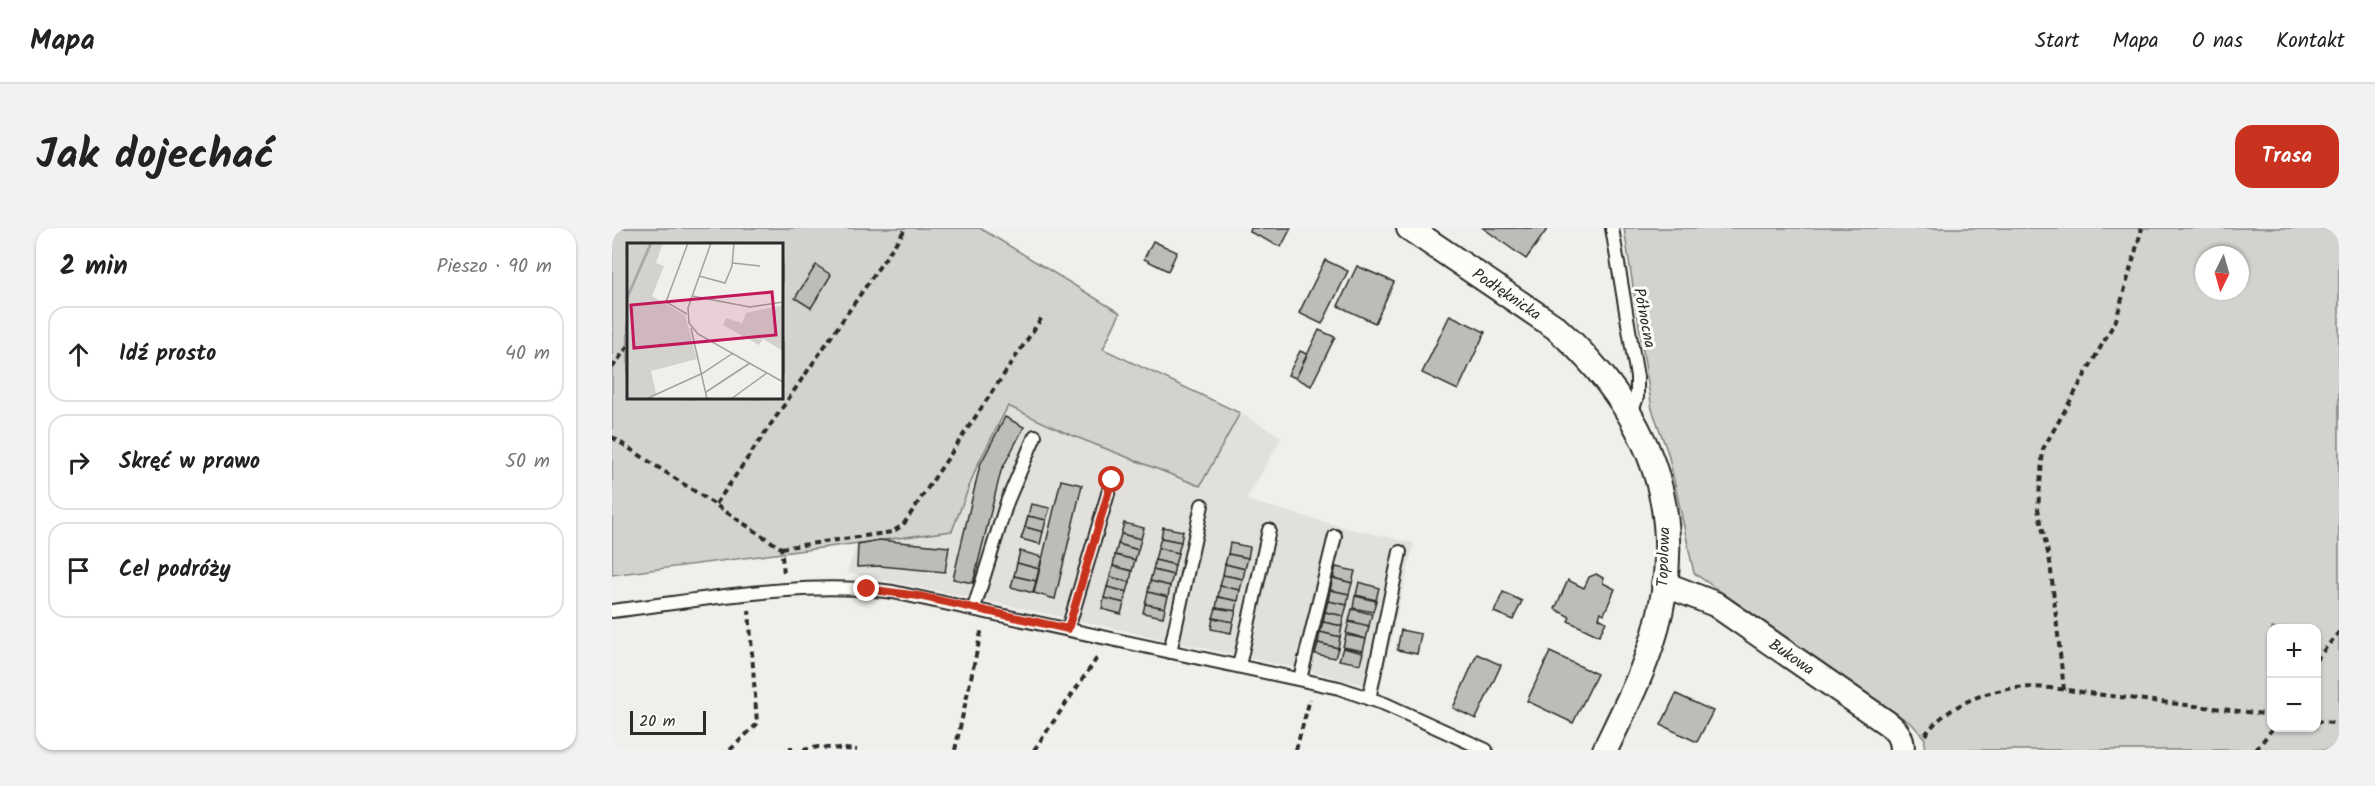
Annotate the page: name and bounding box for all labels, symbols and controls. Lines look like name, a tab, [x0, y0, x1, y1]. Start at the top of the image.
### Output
text: Mapa	[30, 19, 95, 64]
text: Start	[2035, 25, 2079, 58]
text: Mapa	[2112, 25, 2159, 58]
text: O nas	[2192, 25, 2243, 58]
text: Kontakt	[2276, 25, 2345, 58]
text: Jak dojechać	[36, 123, 274, 190]
button: Trasa	[2235, 125, 2339, 188]
inset map	[627, 243, 783, 399]
text: 2 min	[60, 246, 128, 288]
north arrow	[2195, 246, 2249, 300]
text: Pieszo · 90 m	[437, 251, 552, 283]
street label: Podłęknicka	[1467, 262, 1546, 327]
street label: Północna	[1626, 286, 1662, 350]
text: Idź prosto	[119, 337, 216, 372]
icon: ahead	[62, 338, 95, 371]
text: 40 m	[505, 338, 550, 370]
text: Skręć w prawo	[119, 445, 260, 480]
icon: right	[62, 446, 95, 479]
text: 50 m	[505, 446, 550, 478]
route start	[1098, 466, 1124, 492]
street label: Topolowa	[1650, 527, 1678, 587]
text: Cel podróży	[119, 553, 231, 588]
icon: arrive	[62, 554, 95, 587]
route end	[853, 575, 879, 601]
map controls	[2267, 624, 2321, 732]
button: +	[2267, 624, 2321, 678]
street label: Bukowa	[1764, 632, 1820, 682]
button: −	[2267, 678, 2321, 732]
scale bar	[630, 708, 706, 736]
text: 20 m	[639, 709, 675, 734]

